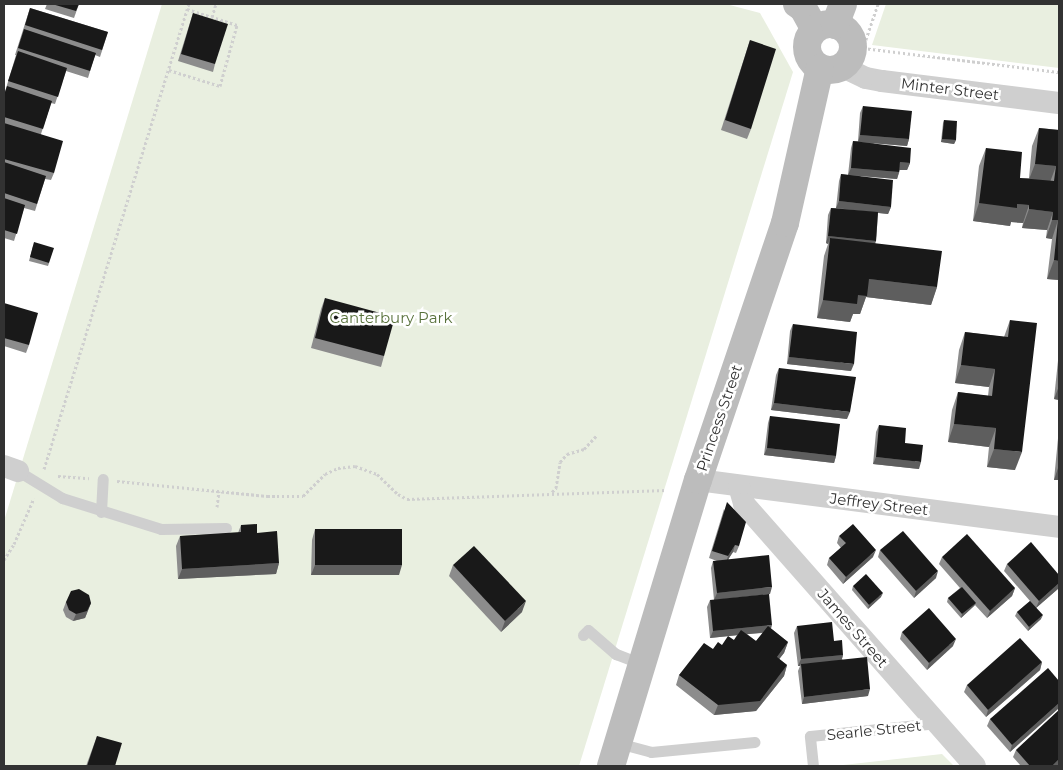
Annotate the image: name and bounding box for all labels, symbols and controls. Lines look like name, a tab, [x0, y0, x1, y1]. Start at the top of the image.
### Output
street label: Minter Street	[900, 74, 1000, 104]
park label: Canterbury Park	[330, 309, 452, 327]
street label: Princess Street	[692, 362, 746, 474]
street label: Jeffrey Street	[829, 489, 929, 519]
street label: James Street	[814, 585, 892, 671]
street label: Searle Street	[826, 716, 922, 744]

